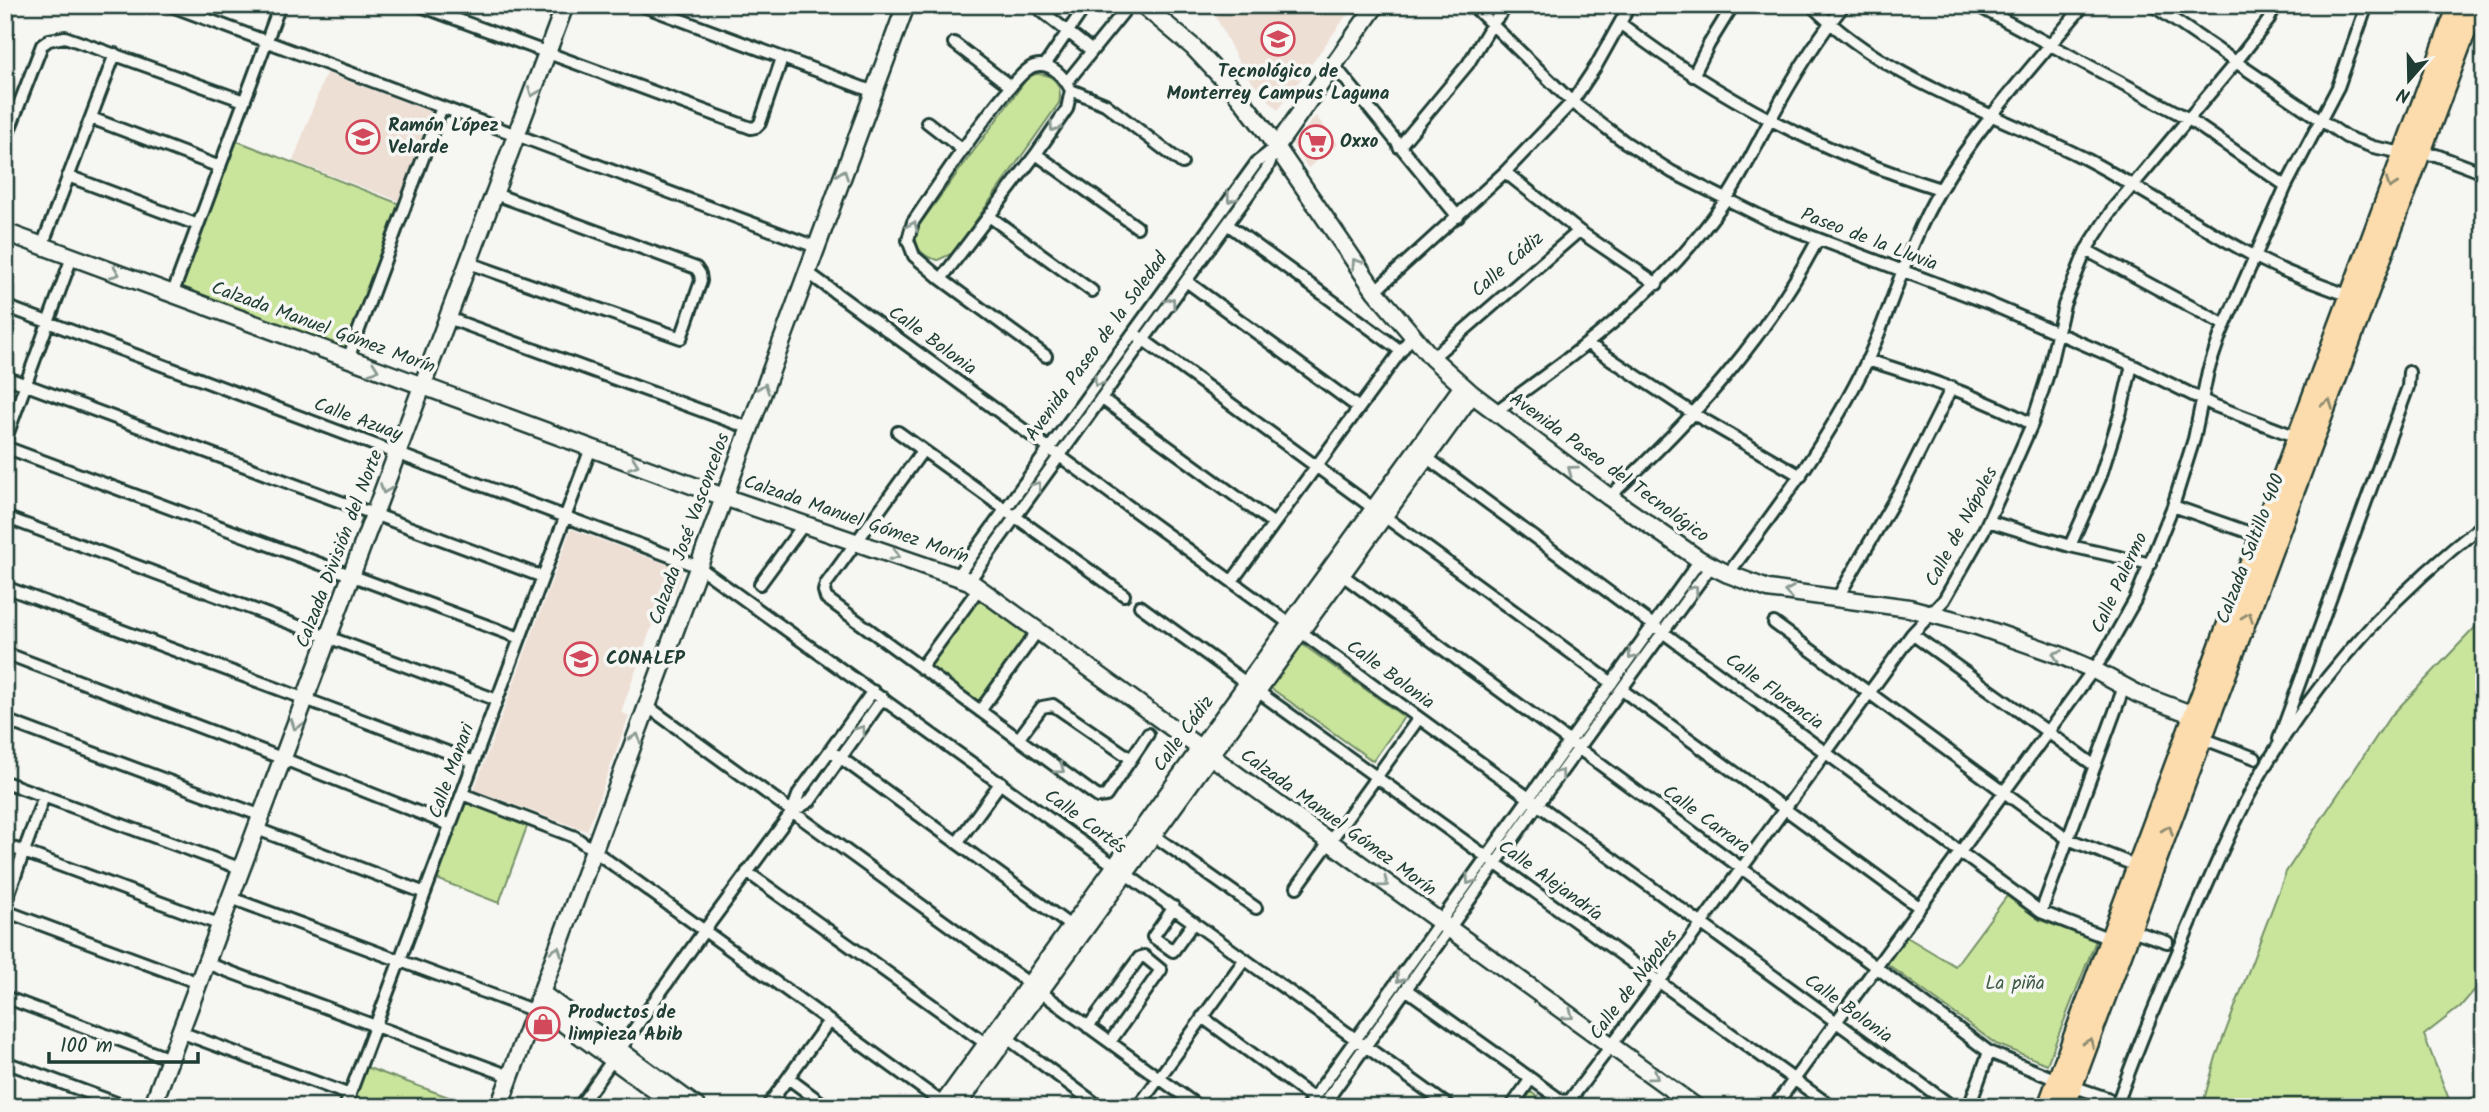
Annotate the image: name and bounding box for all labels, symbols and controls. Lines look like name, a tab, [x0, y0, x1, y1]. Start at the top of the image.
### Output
school or university icon: Tecnológico de Monterrey Campus Laguna	[1259, 20, 1297, 58]
north arrow	[2374, 46, 2444, 116]
place label: Tecnológico de Monterrey Campus Laguna	[1167, 57, 1390, 109]
text: N	[2393, 78, 2415, 110]
one-way arrow	[527, 86, 541, 98]
place label: Ramón López Velarde	[388, 111, 499, 163]
school or university icon: Ramón López Velarde	[344, 118, 382, 156]
one-way arrow	[1049, 120, 1062, 133]
supermarket icon: Oxxo	[1297, 123, 1335, 161]
place label: Oxxo	[1340, 127, 1379, 157]
one-way arrow	[835, 169, 849, 181]
one-way arrow	[2385, 178, 2399, 190]
one-way arrow	[1227, 190, 1239, 203]
street label: Paseo de la Lluvia	[1796, 200, 1942, 280]
one-way arrow	[905, 221, 919, 233]
street label: Calle Cádiz	[1465, 225, 1551, 305]
street label: Avenida Paseo de la Soledad	[1018, 246, 1176, 448]
one-way arrow	[1351, 258, 1364, 271]
one-way arrow	[108, 265, 120, 279]
street label: Calzada Manuel Gómez Morín	[207, 273, 439, 383]
one-way arrow	[1163, 297, 1175, 310]
street label: Calle Bolonia	[881, 299, 983, 383]
one-way arrow	[368, 361, 380, 375]
one-way arrow	[1094, 374, 1106, 387]
one-way arrow	[756, 382, 770, 394]
street label: Avenida Paseo del Tecnológico	[1503, 385, 1715, 551]
street label: Calle Azuay	[309, 390, 408, 450]
one-way arrow	[2320, 398, 2334, 410]
street label: Calzada José Vasconcelos	[641, 429, 739, 629]
street label: Calzada División del Norte	[288, 445, 392, 653]
one-way arrow	[628, 456, 640, 470]
street label: Calle de Nápoles	[1918, 462, 2006, 592]
one-way arrow	[1567, 465, 1580, 478]
street label: Calzada Manuel Gómez Morín	[739, 467, 973, 573]
street label: Calzada Saltillo 400	[2209, 470, 2293, 628]
one-way arrow	[1029, 481, 1042, 494]
one-way arrow	[379, 482, 393, 495]
street label: Calle Palermo	[2084, 528, 2156, 638]
one-way arrow	[888, 547, 901, 561]
one-way arrow	[1686, 585, 1698, 598]
one-way arrow	[1783, 585, 1795, 600]
one-way arrow	[2240, 611, 2254, 623]
street label: Calle Bolonia	[1339, 633, 1441, 717]
school or university icon: CONALEP	[562, 640, 600, 678]
place label: CONALEP	[606, 644, 685, 674]
street label: Calle Florencia	[1718, 646, 1830, 738]
one-way arrow	[1628, 647, 1640, 660]
one-way arrow	[2052, 649, 2064, 663]
street label: Calle Cádiz	[1146, 689, 1222, 779]
one-way arrow	[291, 718, 305, 730]
street label: Calle Manari	[421, 718, 484, 823]
one-way arrow	[853, 725, 865, 737]
one-way arrow	[627, 732, 641, 744]
street label: Calzada Manuel Gómez Morín	[1233, 741, 1443, 905]
one-way arrow	[1053, 761, 1065, 773]
one-way arrow	[1552, 769, 1564, 782]
street label: Calle Carrara	[1656, 778, 1756, 862]
street label: Calle Cortés	[1037, 782, 1133, 862]
one-way arrow	[2160, 824, 2174, 836]
street label: Calle Alejandría	[1491, 833, 1609, 929]
one-way arrow	[1466, 872, 1478, 885]
one-way arrow	[1376, 875, 1389, 887]
street label: Calle de Nápoles	[1582, 923, 1686, 1047]
one-way arrow	[548, 945, 562, 957]
street label: Calle Bolonia	[1797, 967, 1899, 1051]
park label: La piña	[1985, 969, 2045, 999]
one-way arrow	[1396, 970, 1408, 983]
place label: Productos de limpieza Abib	[568, 998, 683, 1050]
shop icon: Productos de limpieza Abib	[524, 1005, 562, 1043]
one-way arrow	[1561, 1007, 1574, 1019]
scale bar	[49, 1021, 198, 1065]
text: 100 m	[60, 1030, 113, 1063]
one-way arrow	[2080, 1037, 2094, 1049]
one-way arrow	[1646, 1068, 1659, 1080]

